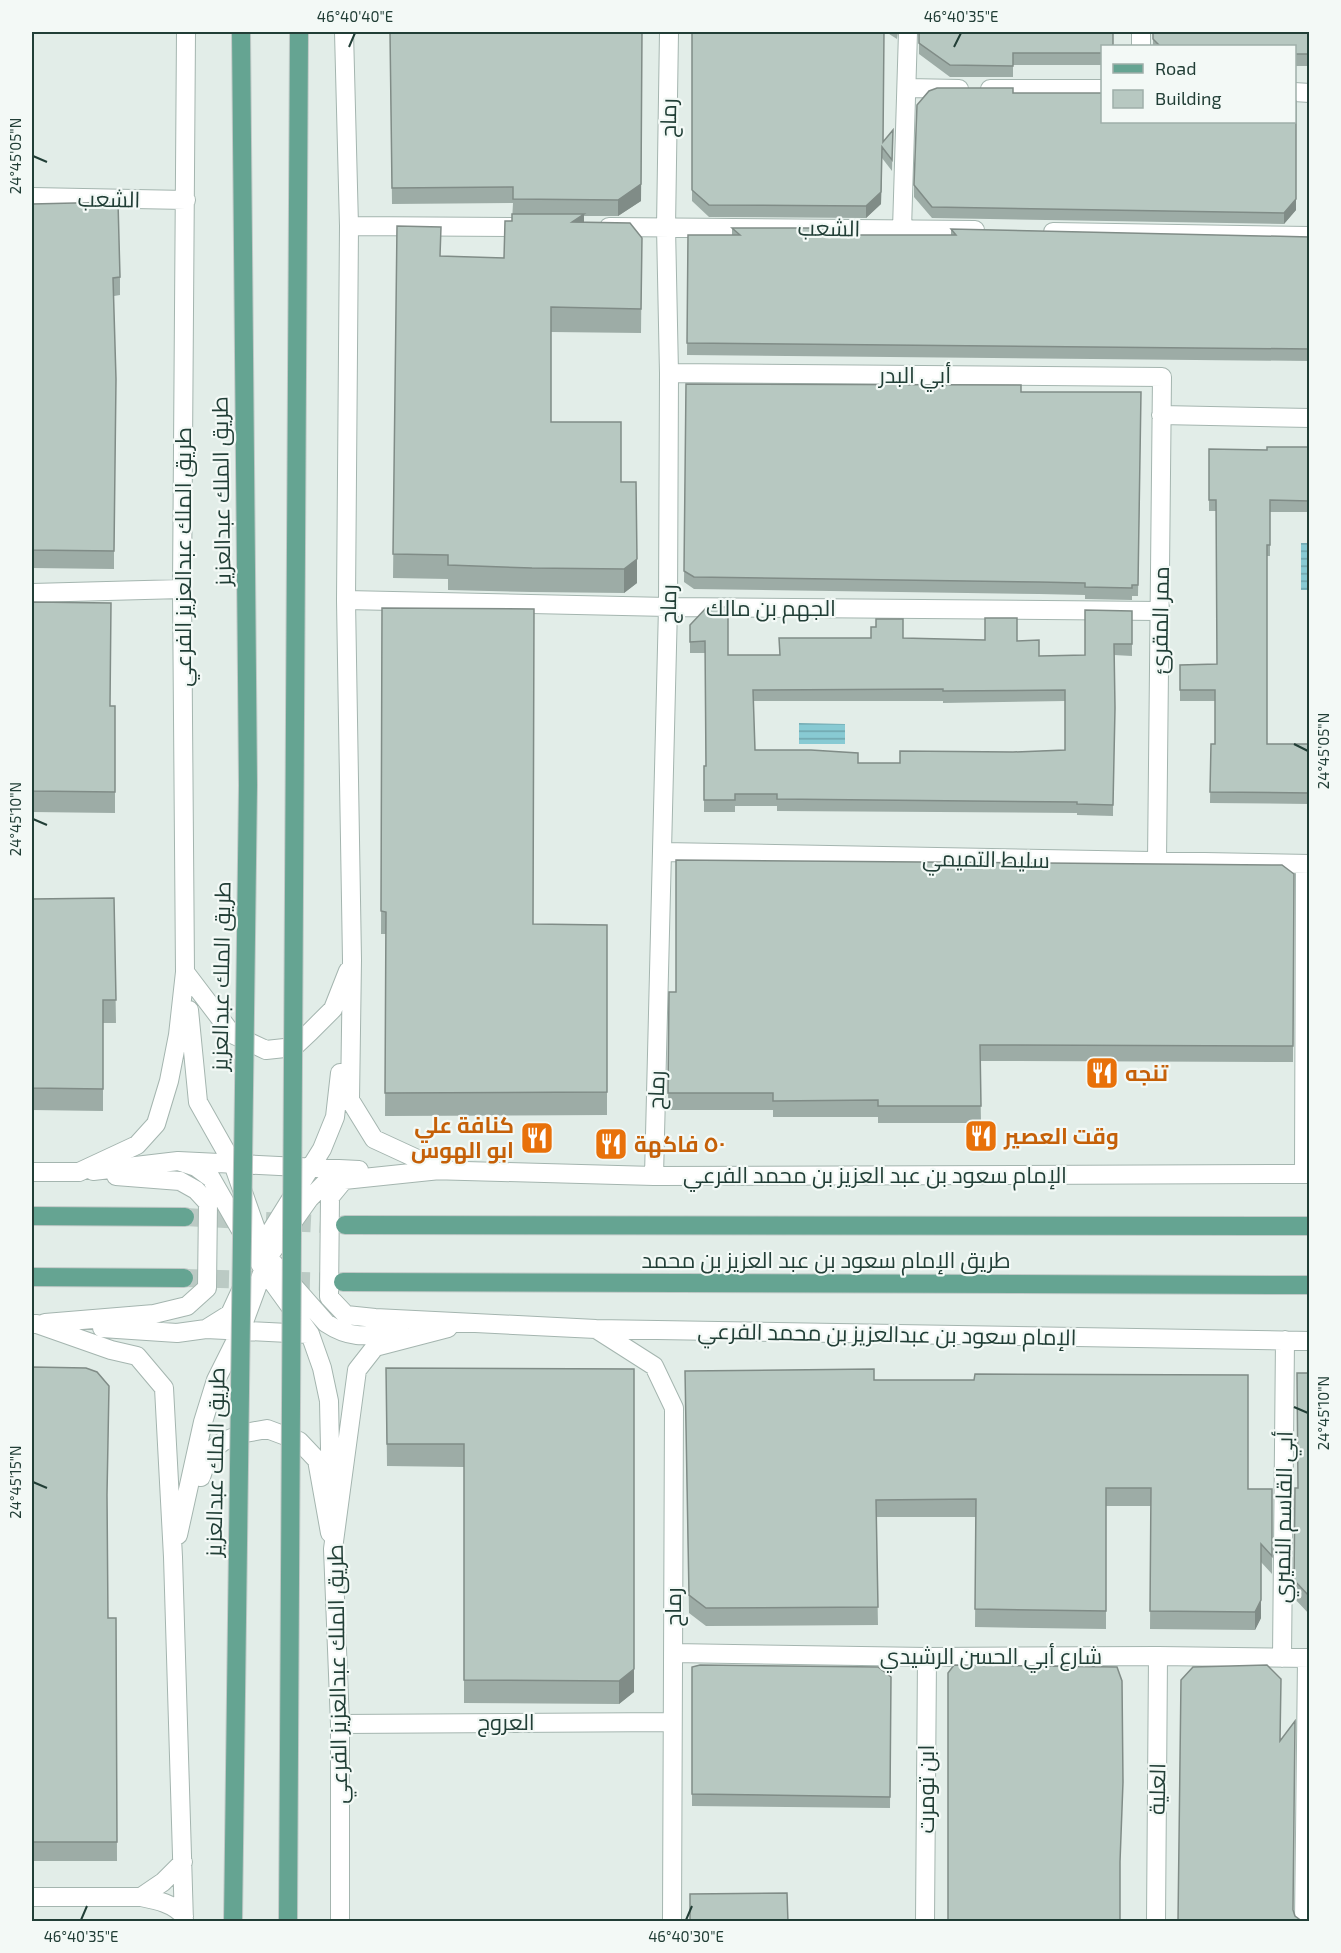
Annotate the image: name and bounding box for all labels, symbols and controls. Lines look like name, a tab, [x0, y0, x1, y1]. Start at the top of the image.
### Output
text: 46°40'40"E	[317, 7, 393, 25]
text: 46°40'35"E	[924, 7, 998, 25]
legend	[1101, 45, 1296, 123]
text: Road	[1155, 57, 1196, 79]
text: Building	[1155, 87, 1222, 109]
street label: رماح	[654, 98, 683, 138]
text: 24°45'05"N	[6, 118, 24, 194]
street label: الشعب	[77, 184, 141, 212]
street label: الشعب	[797, 213, 861, 241]
street label: أبي البدر	[877, 361, 951, 392]
street label: طريق الملك عبدالعزيز	[205, 396, 237, 588]
street label: طريق الملك عبدالعزيز الفرعي	[169, 427, 200, 687]
street label: ممر المقرئ	[1145, 566, 1174, 674]
street label: رماح	[654, 584, 683, 624]
street label: الجهم بن مالك	[706, 594, 836, 624]
text: 24°45'05"N	[1314, 713, 1332, 789]
text: 24°45'10"N	[6, 782, 24, 856]
street label: سليط التميمي	[922, 844, 1050, 877]
street label: طريق الملك عبدالعزيز	[205, 881, 237, 1073]
restaurant icon: تنجه	[1084, 1055, 1120, 1091]
place label: تنجه	[1125, 1059, 1169, 1086]
street label: رماح	[641, 1070, 672, 1110]
place label: كنافة علي ابو الهوس	[411, 1111, 514, 1164]
restaurant icon: وقت العصير	[963, 1118, 999, 1154]
restaurant icon: كنافة علي ابو الهوس	[519, 1120, 555, 1156]
place label: وقت العصير	[1003, 1122, 1119, 1150]
restaurant icon: ٥٠ فاكهة	[593, 1126, 629, 1162]
place label: ٥٠ فاكهة	[634, 1130, 725, 1158]
street label: الإمام سعود بن عبد العزيز بن محمد الفرعي	[683, 1161, 1067, 1192]
street label: طريق الإمام سعود بن عبد العزيز بن محمد	[641, 1246, 1011, 1276]
street label: الإمام سعود بن عبدالعزيز بن محمد الفرعي	[697, 1317, 1077, 1354]
street label: طريق الملك عبدالعزيز	[199, 1367, 231, 1559]
text: 24°45'10"N	[1314, 1376, 1332, 1450]
street label: أبي القاسم النميري	[1267, 1431, 1302, 1603]
text: 24°45'15"N	[6, 1445, 24, 1519]
street label: طريق الملك عبدالعزيز الفرعي	[321, 1544, 356, 1804]
street label: رماح	[659, 1587, 688, 1627]
street label: شارع أبي الحسن الرشيدي	[880, 1642, 1102, 1673]
street label: العروج	[477, 1708, 535, 1737]
street label: ابن تومرت	[912, 1745, 940, 1833]
street label: العلية	[1143, 1763, 1169, 1815]
text: 46°40'35"E	[44, 1927, 118, 1945]
text: 46°40'30"E	[648, 1927, 724, 1945]

